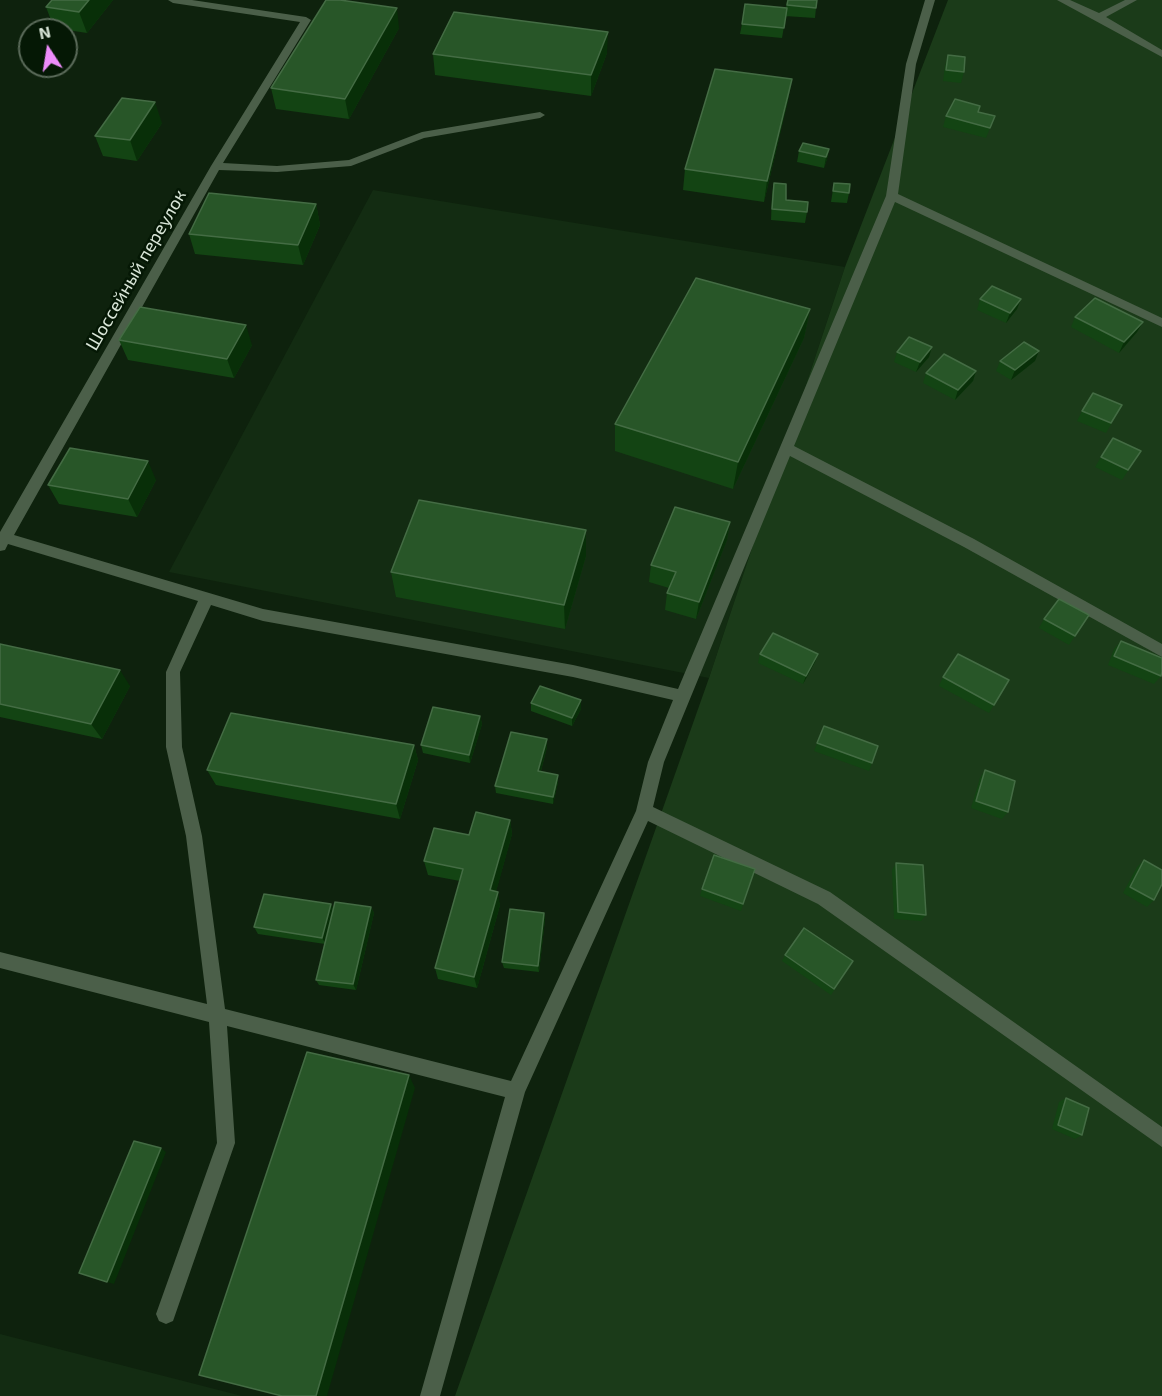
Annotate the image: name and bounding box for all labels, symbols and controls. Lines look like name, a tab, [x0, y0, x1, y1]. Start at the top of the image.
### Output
north arrow	[18, 18, 78, 78]
text: N	[37, 21, 52, 42]
street label: Шоссейный переулок	[81, 186, 191, 354]

